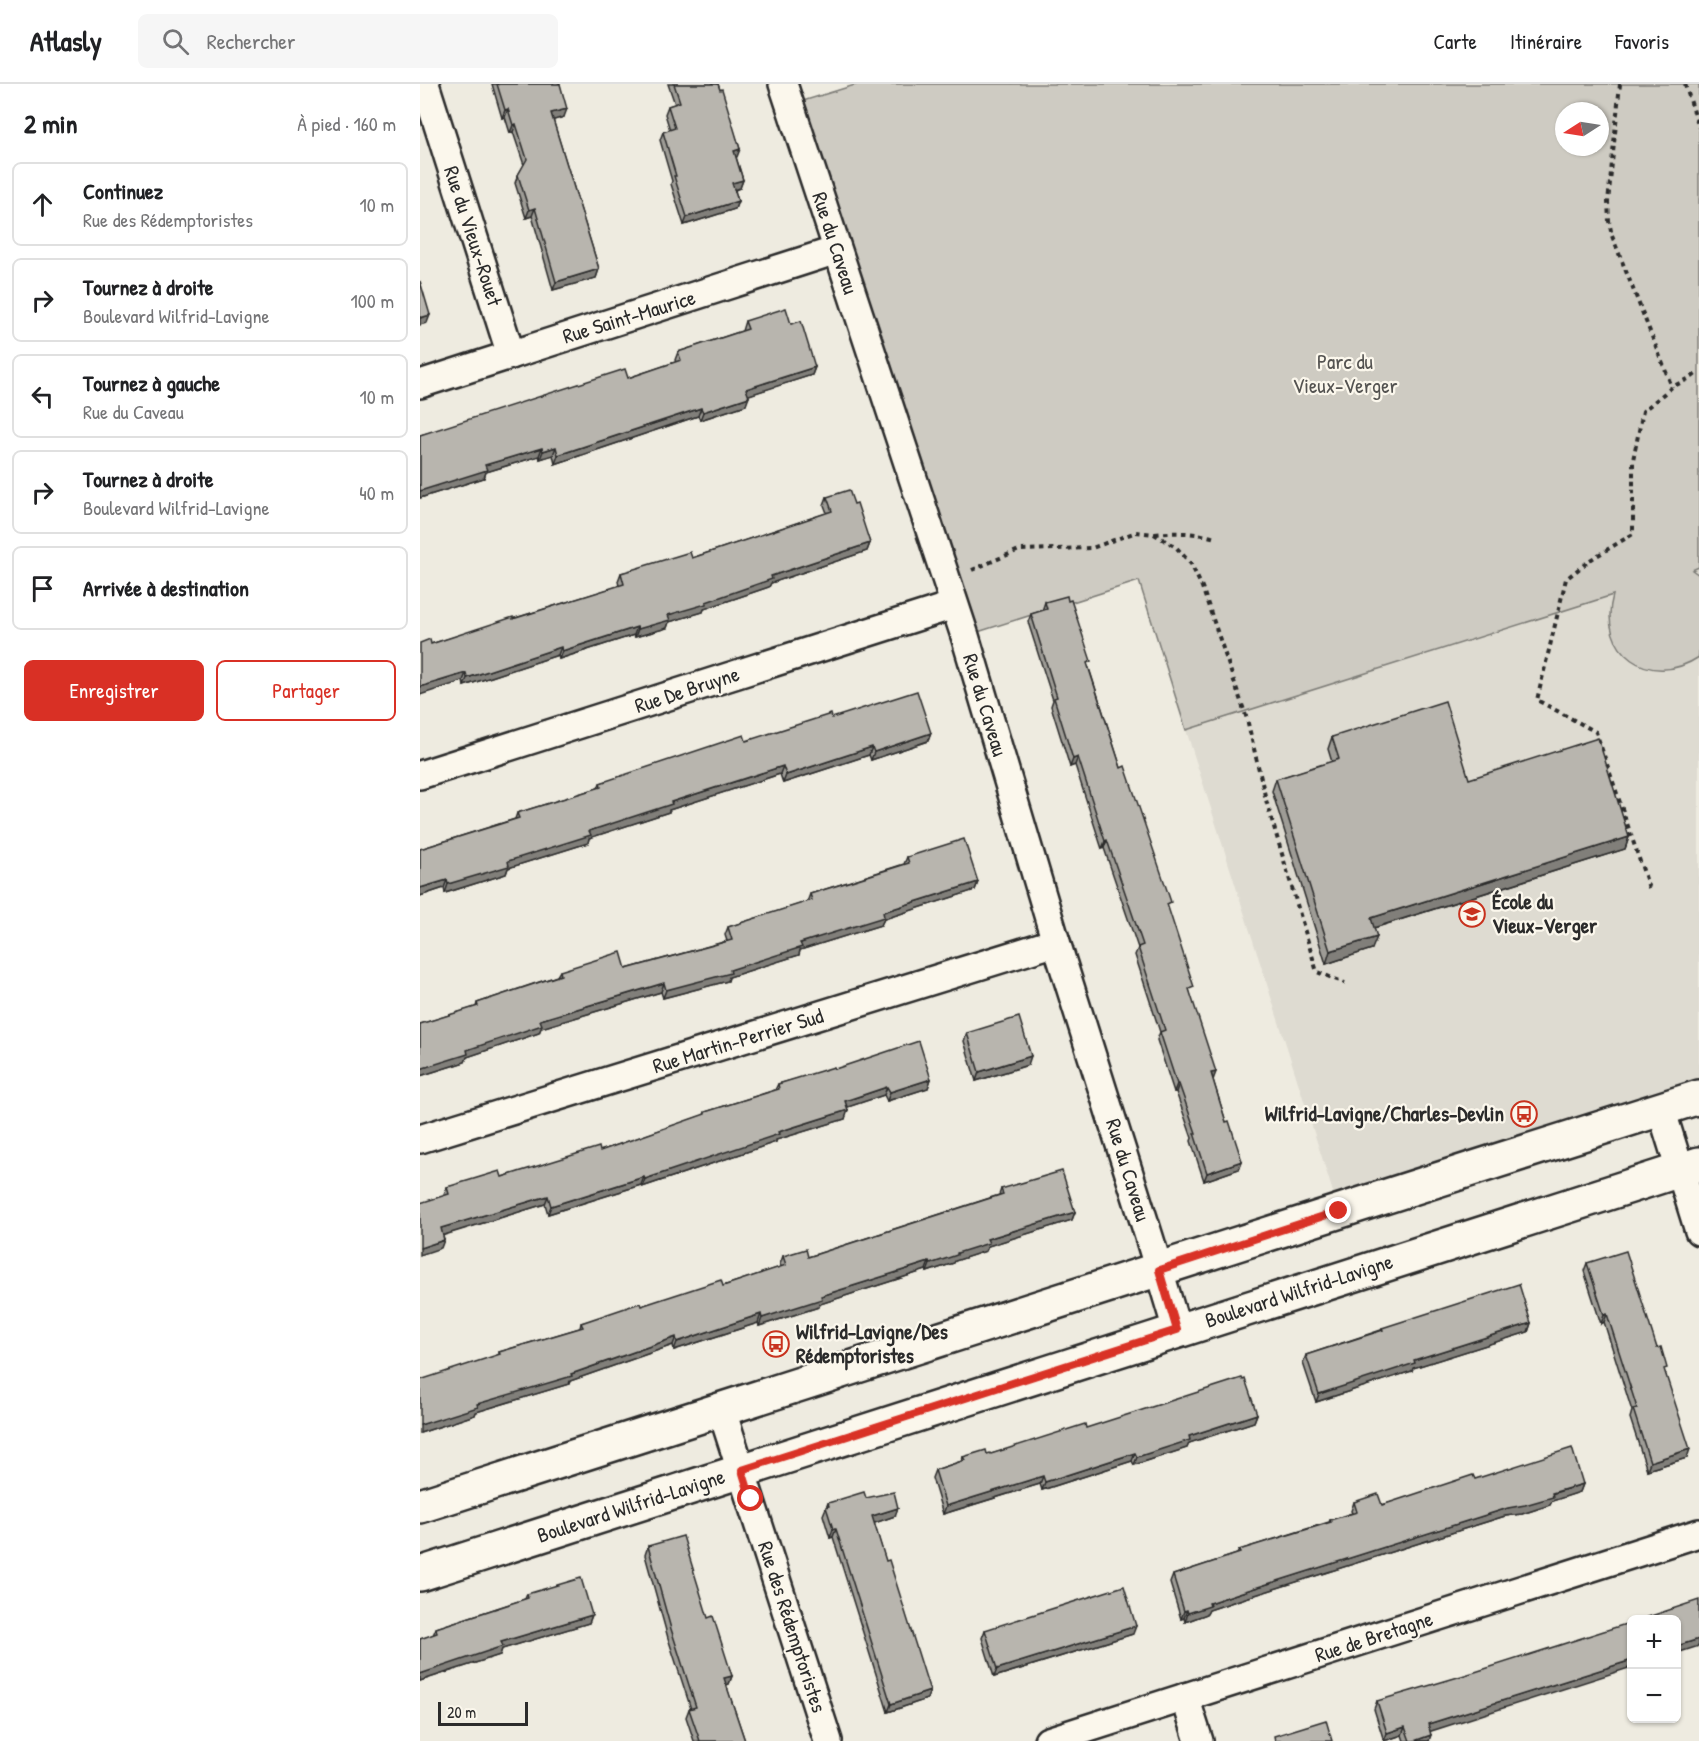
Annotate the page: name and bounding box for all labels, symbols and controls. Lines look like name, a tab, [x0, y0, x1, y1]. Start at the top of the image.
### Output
search box	[138, 14, 558, 68]
text: Atlasly	[30, 22, 102, 60]
icon: search	[159, 25, 192, 58]
text: Rechercher	[207, 26, 296, 56]
text: Carte	[1434, 27, 1477, 56]
text: Itinéraire	[1510, 27, 1582, 56]
text: Favoris	[1615, 27, 1669, 56]
north arrow	[1555, 102, 1609, 156]
text: 2 min	[24, 106, 77, 141]
text: À pied · 160 m	[297, 110, 396, 137]
street label: Rue du Vieux-Rouet	[437, 162, 510, 310]
text: Continuez	[83, 176, 163, 206]
icon: ahead	[26, 188, 59, 221]
street label: Rue du Caveau	[805, 188, 866, 298]
text: 10 m	[360, 191, 394, 218]
text: Rue des Rédemptoristes	[83, 206, 253, 233]
text: Tournez à droite	[83, 272, 213, 302]
street label: Rue Saint-Maurice	[559, 283, 699, 350]
icon: right	[26, 284, 59, 317]
text: 100 m	[351, 287, 394, 314]
text: Boulevard Wilfrid-Lavigne	[83, 302, 269, 329]
park label: Parc du Vieux-Verger	[1292, 347, 1398, 400]
text: Tournez à gauche	[83, 368, 220, 398]
icon: left	[26, 380, 59, 413]
text: 10 m	[360, 383, 394, 410]
text: Rue du Caveau	[83, 398, 184, 425]
text: Tournez à droite	[83, 464, 213, 494]
icon: right	[26, 476, 59, 509]
text: 40 m	[359, 479, 394, 506]
text: Boulevard Wilfrid-Lavigne	[83, 494, 269, 521]
icon: arrive	[26, 572, 59, 605]
text: Arrivée à destination	[83, 573, 249, 603]
street label: Rue du Caveau	[956, 650, 1015, 760]
street label: Rue De Bruyne	[631, 659, 743, 720]
button: Enregistrer	[24, 660, 204, 721]
button: Partager	[216, 660, 396, 721]
place label: École du Vieux-Verger	[1492, 887, 1598, 941]
school or university icon: École du Vieux-Verger	[1457, 899, 1487, 929]
street label: Rue Martin-Perrier Sud	[649, 1001, 827, 1080]
place label: Wilfrid-Lavigne/Charles-Devlin	[1265, 1099, 1504, 1129]
bus stop icon: Wilfrid-Lavigne/Charles-Devlin	[1509, 1099, 1539, 1129]
street label: Rue du Caveau	[1099, 1115, 1158, 1225]
route end	[1325, 1197, 1351, 1223]
street label: Boulevard Wilfrid-Lavigne	[1201, 1246, 1396, 1335]
place label: Wilfrid-Lavigne/Des Rédemptoristes	[796, 1317, 948, 1371]
bus stop icon: Wilfrid-Lavigne/Des Rédemptoristes	[761, 1329, 791, 1359]
street label: Boulevard Wilfrid-Lavigne	[533, 1461, 728, 1550]
route start	[737, 1485, 763, 1511]
street label: Rue des Rédemptoristes	[751, 1537, 834, 1716]
street label: Rue de Bretagne	[1311, 1604, 1436, 1669]
map controls	[1627, 1615, 1681, 1723]
button: +	[1627, 1615, 1681, 1669]
button: −	[1627, 1669, 1681, 1723]
scale bar	[438, 1699, 528, 1726]
text: 20 m	[447, 1701, 476, 1723]

